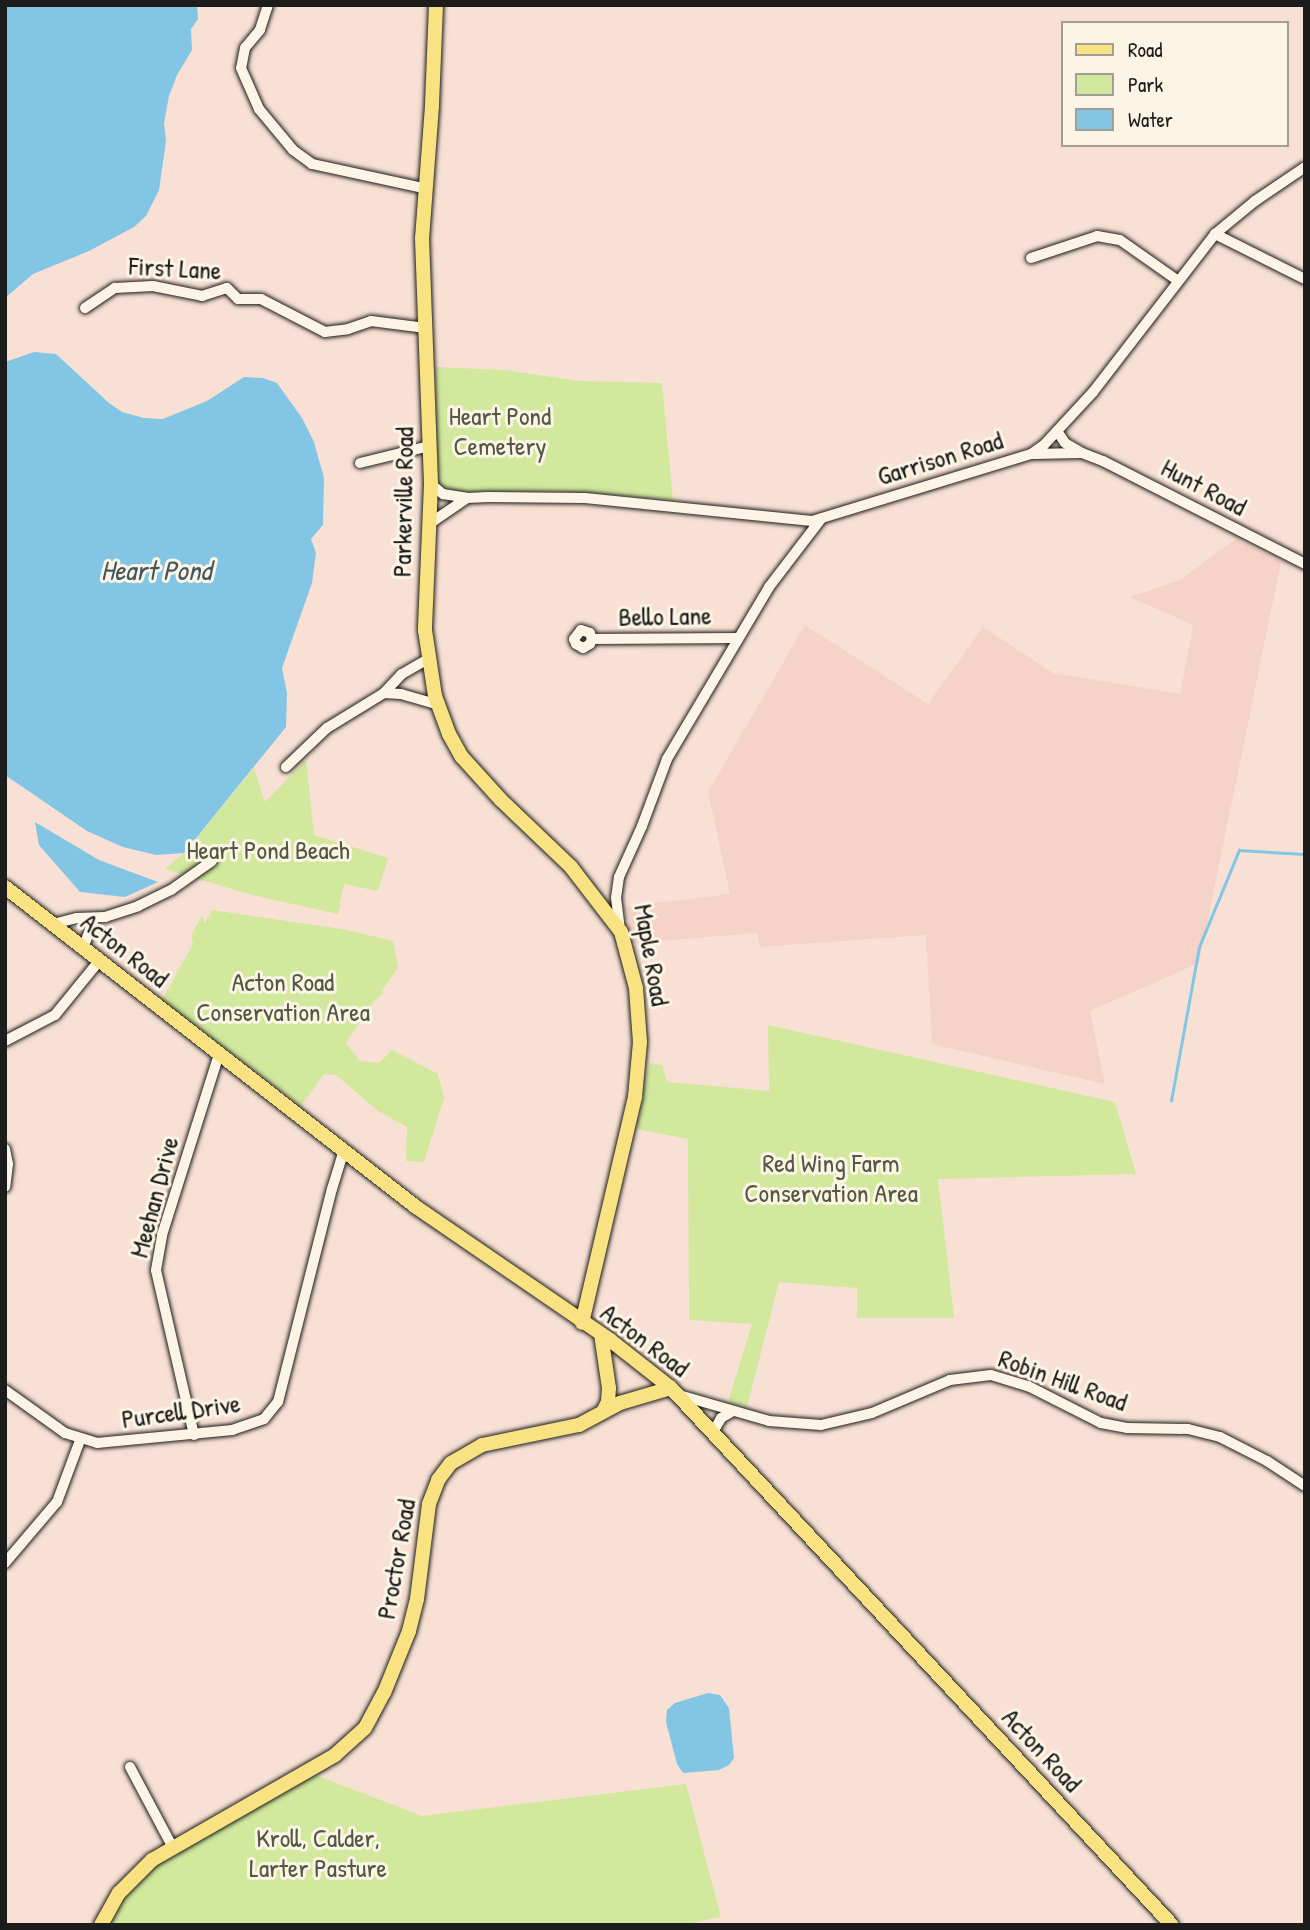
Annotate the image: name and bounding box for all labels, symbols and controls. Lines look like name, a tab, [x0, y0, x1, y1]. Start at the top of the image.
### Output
legend	[1062, 21, 1289, 147]
text: Road	[1128, 35, 1162, 64]
text: Park	[1128, 70, 1163, 99]
text: Water	[1128, 105, 1173, 134]
street label: First Lane	[128, 250, 222, 286]
park label: Heart Pond Cemetery	[449, 400, 551, 462]
street label: Garrison Road	[874, 424, 1006, 492]
street label: Parkerville Road	[386, 427, 420, 577]
street label: Hunt Road	[1156, 452, 1252, 522]
water label: Heart Pond	[101, 553, 211, 587]
street label: Bello Lane	[618, 600, 712, 632]
park label: Heart Pond Beach	[186, 834, 350, 866]
street label: Maple Road	[628, 902, 676, 1008]
street label: Acton Road	[75, 906, 175, 994]
park label: Acton Road Conservation Area	[196, 966, 370, 1028]
street label: Meehan Drive	[123, 1133, 185, 1261]
park label: Red Wing Farm Conservation Area	[744, 1147, 918, 1208]
street label: Acton Road	[595, 1297, 695, 1383]
street label: Robin Hill Road	[995, 1342, 1131, 1418]
street label: Purcell Drive	[120, 1387, 242, 1435]
street label: Proctor Road	[370, 1497, 422, 1621]
street label: Acton Road	[996, 1702, 1088, 1798]
park label: Kroll, Calder, Larter Pasture	[249, 1822, 387, 1884]

